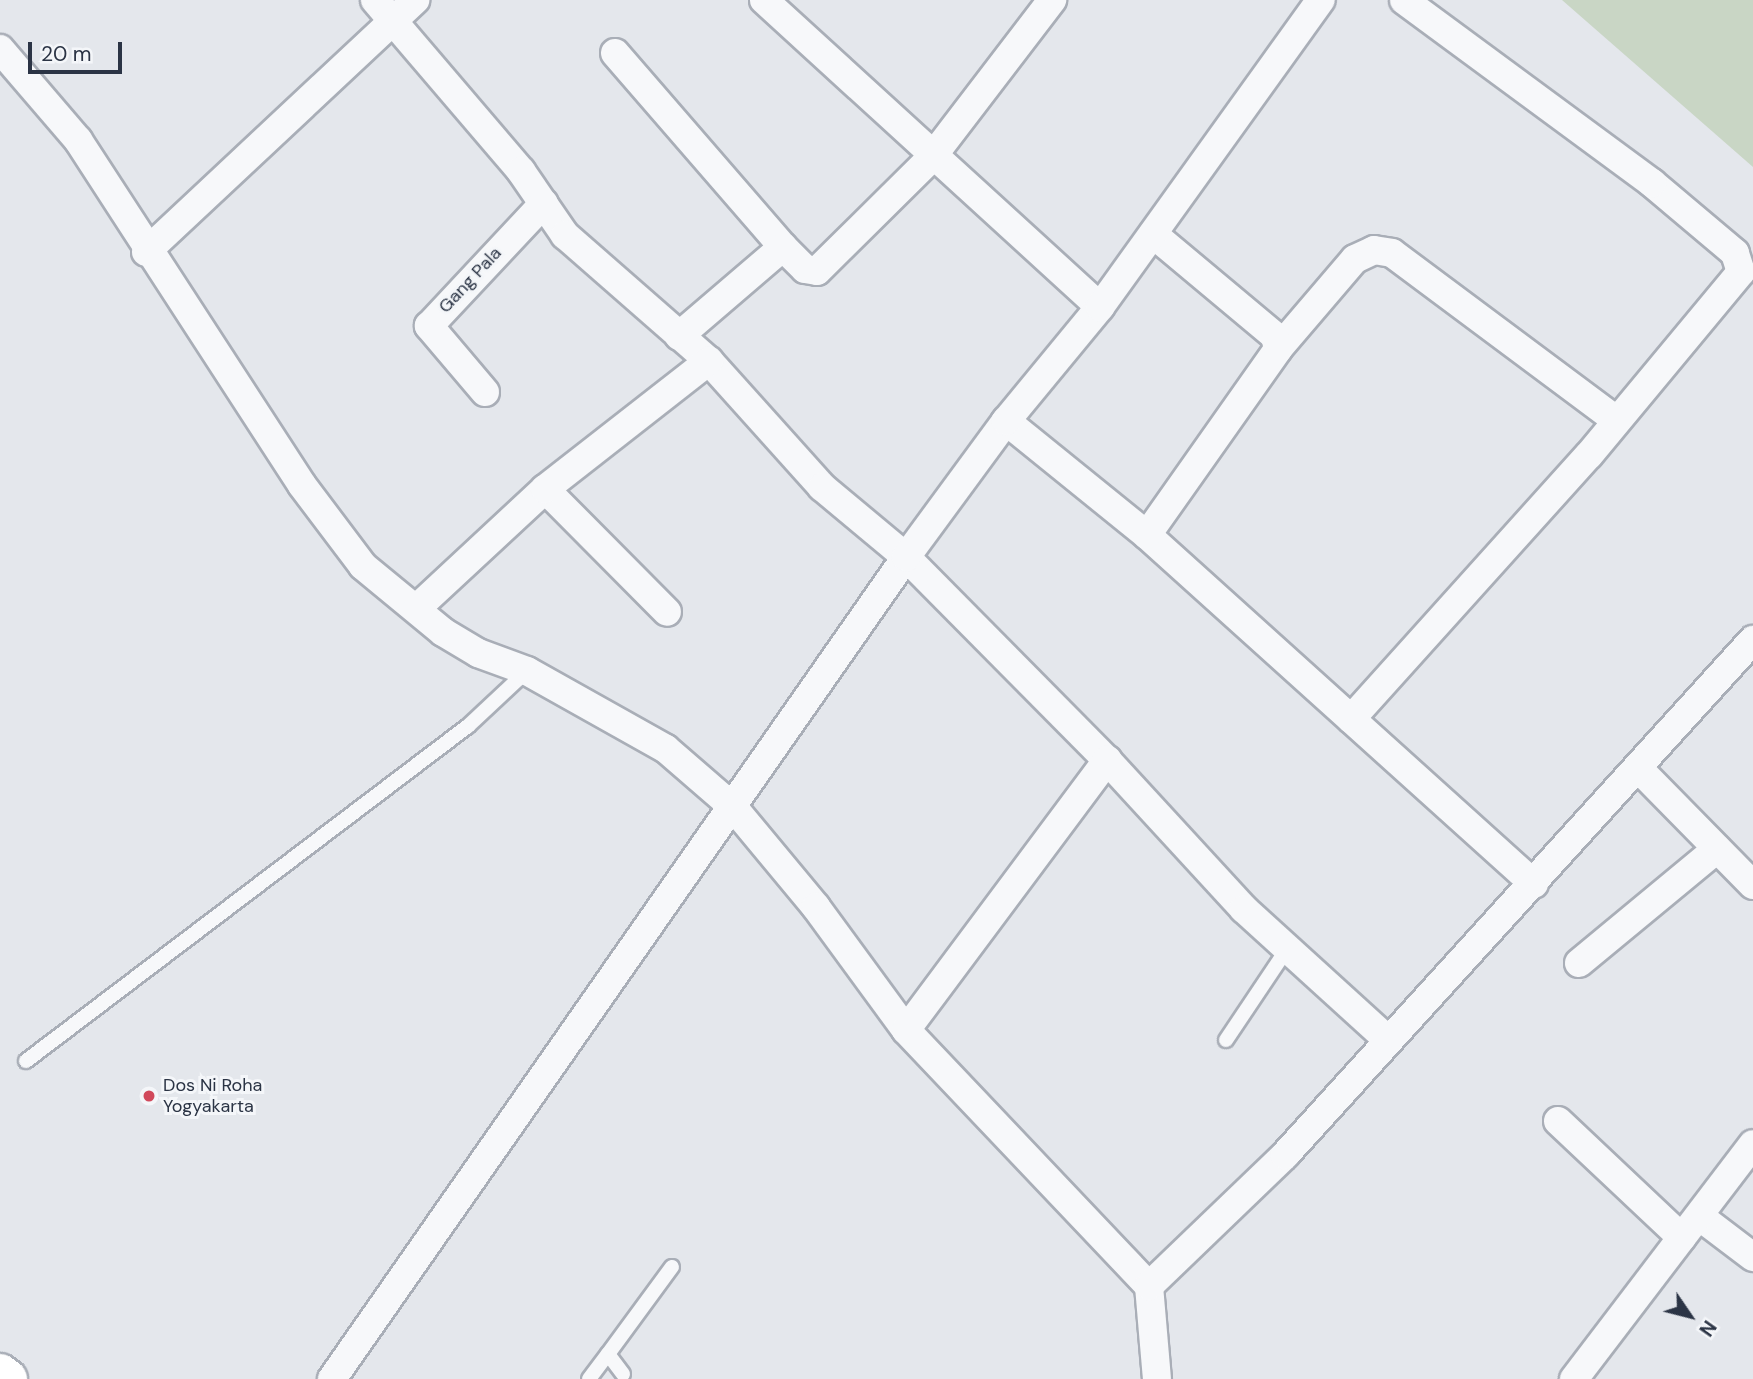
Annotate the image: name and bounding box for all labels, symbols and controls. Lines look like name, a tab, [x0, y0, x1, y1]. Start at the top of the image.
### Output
scale bar	[32, 28, 126, 72]
text: 20 m	[41, 40, 92, 68]
street label: Gang Pala	[434, 243, 506, 317]
place label: Dos Ni Roha Yogyakarta	[163, 1075, 262, 1118]
marker: Dos Ni Roha Yogyakarta	[141, 1088, 157, 1104]
north arrow	[1655, 1281, 1725, 1351]
text: N	[1693, 1315, 1722, 1341]

